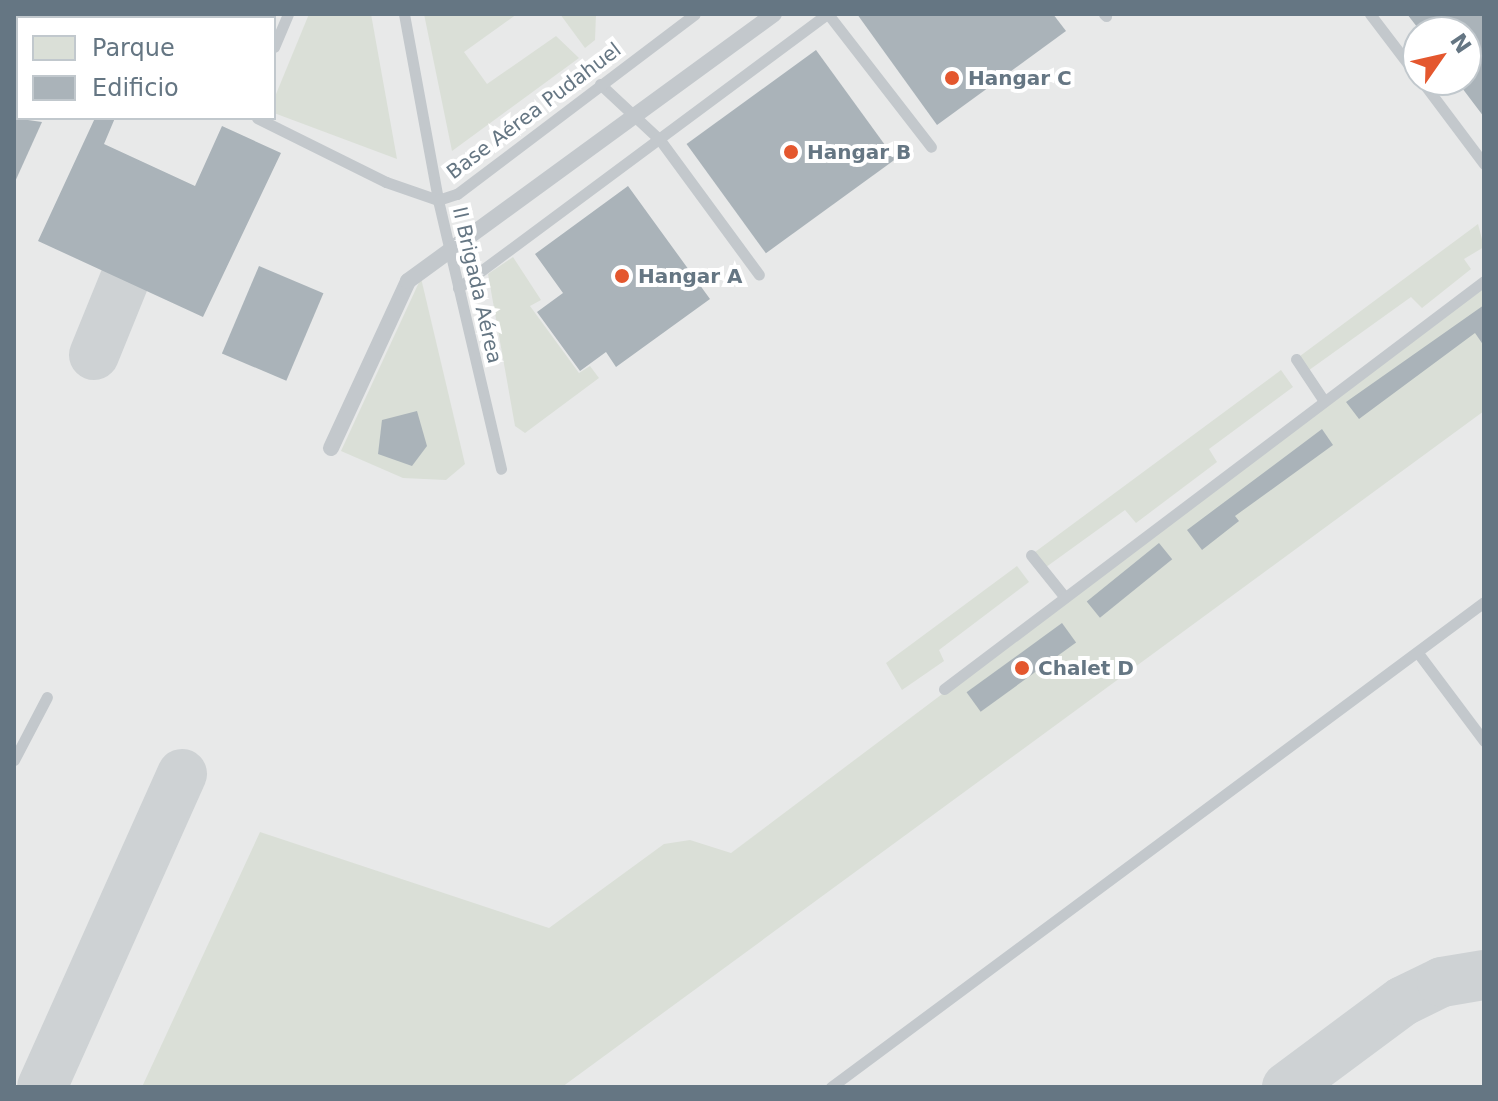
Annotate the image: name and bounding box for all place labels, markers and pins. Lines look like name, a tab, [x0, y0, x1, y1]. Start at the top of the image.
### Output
place label: Hangar C	[968, 66, 1072, 90]
marker: Hangar C	[943, 69, 961, 87]
place label: Hangar B	[807, 140, 911, 164]
marker: Hangar B	[782, 143, 800, 161]
place label: Hangar A	[638, 264, 743, 288]
marker: Hangar A	[613, 267, 631, 285]
place label: Chalet D	[1038, 656, 1134, 680]
marker: Chalet D	[1013, 659, 1031, 677]

